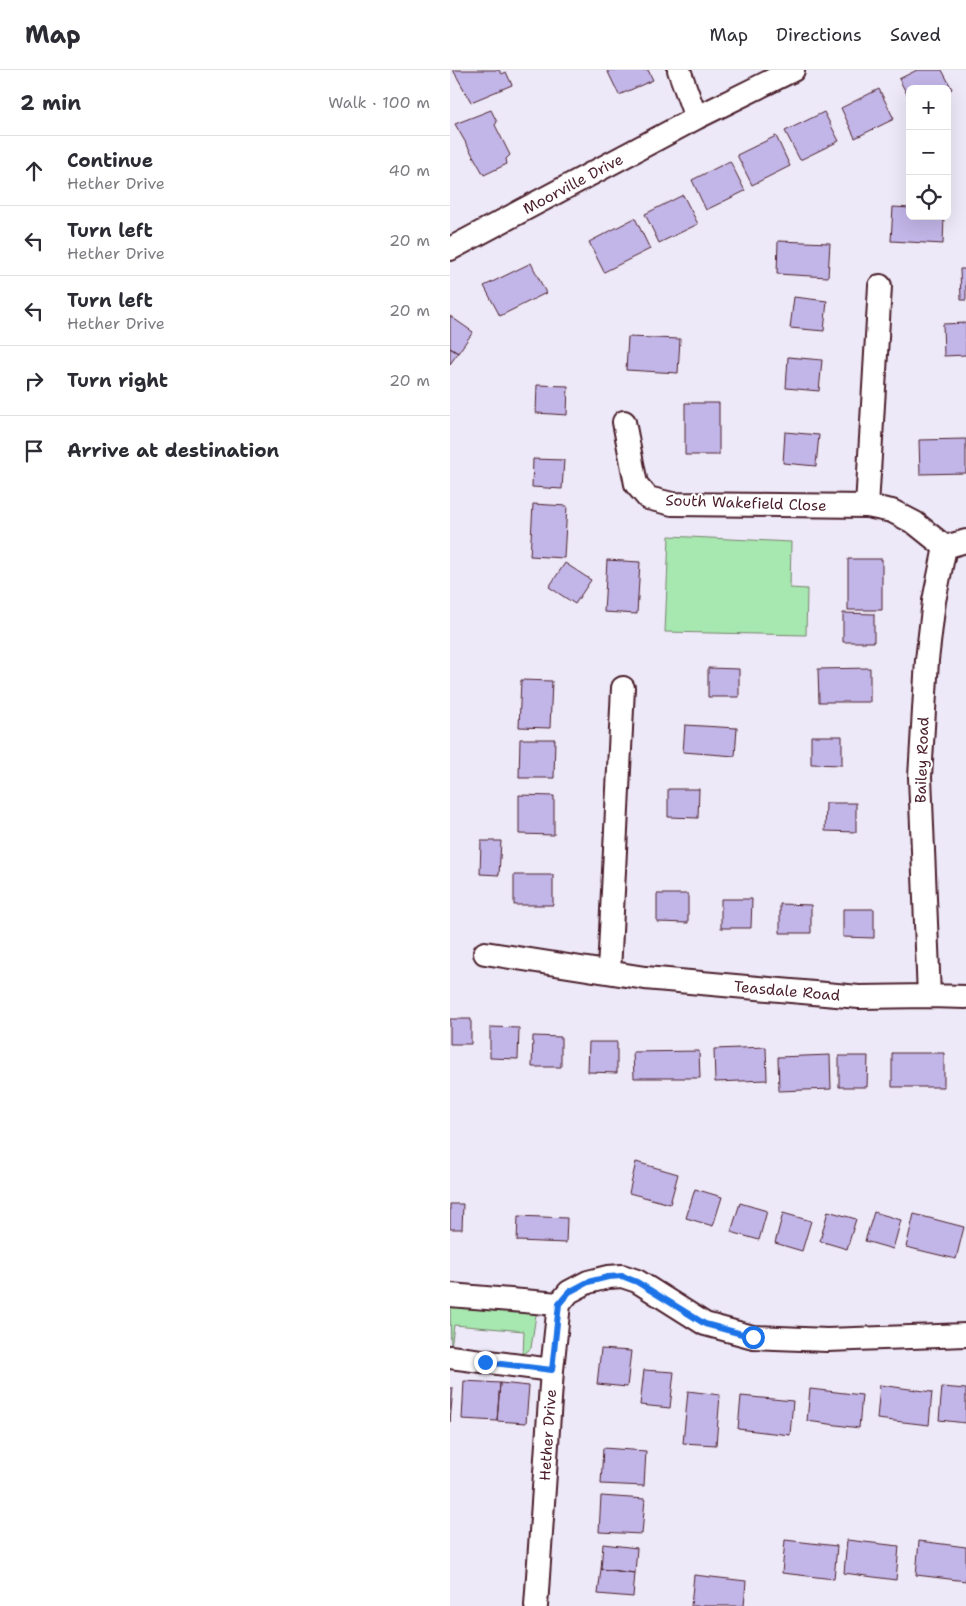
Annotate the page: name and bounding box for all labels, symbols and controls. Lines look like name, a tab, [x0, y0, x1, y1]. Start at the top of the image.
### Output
text: Map	[25, 19, 81, 51]
text: Map	[710, 23, 748, 47]
text: Directions	[776, 23, 862, 47]
text: Saved	[890, 23, 941, 47]
map controls	[906, 85, 951, 220]
button: +	[906, 85, 951, 130]
text: 2 min	[20, 89, 81, 117]
text: Walk · 100 m	[328, 92, 430, 113]
button: −	[906, 130, 951, 175]
text: Continue	[67, 148, 153, 173]
street label: Moorville Drive	[519, 149, 627, 219]
icon: ahead	[20, 157, 48, 185]
text: 40 m	[388, 160, 430, 181]
text: Hether Drive	[67, 173, 165, 194]
button: locate	[906, 175, 951, 220]
text: Turn left	[67, 218, 153, 243]
icon: left	[20, 227, 48, 255]
text: 20 m	[389, 230, 430, 251]
text: Hether Drive	[67, 243, 165, 264]
text: Turn left	[67, 288, 153, 313]
icon: left	[20, 297, 48, 325]
text: 20 m	[389, 300, 430, 321]
text: Hether Drive	[67, 313, 165, 334]
icon: right	[20, 367, 48, 395]
text: Turn right	[67, 368, 168, 393]
text: 20 m	[389, 370, 430, 391]
icon: arrive	[20, 437, 48, 465]
text: Arrive at destination	[67, 438, 279, 463]
street label: South Wakefield Close	[665, 490, 827, 516]
street label: Bailey Road	[911, 716, 934, 803]
street label: Teasdale Road	[733, 976, 842, 1006]
route start	[742, 1326, 765, 1349]
route end	[474, 1351, 497, 1374]
street label: Hether Drive	[535, 1389, 561, 1481]

